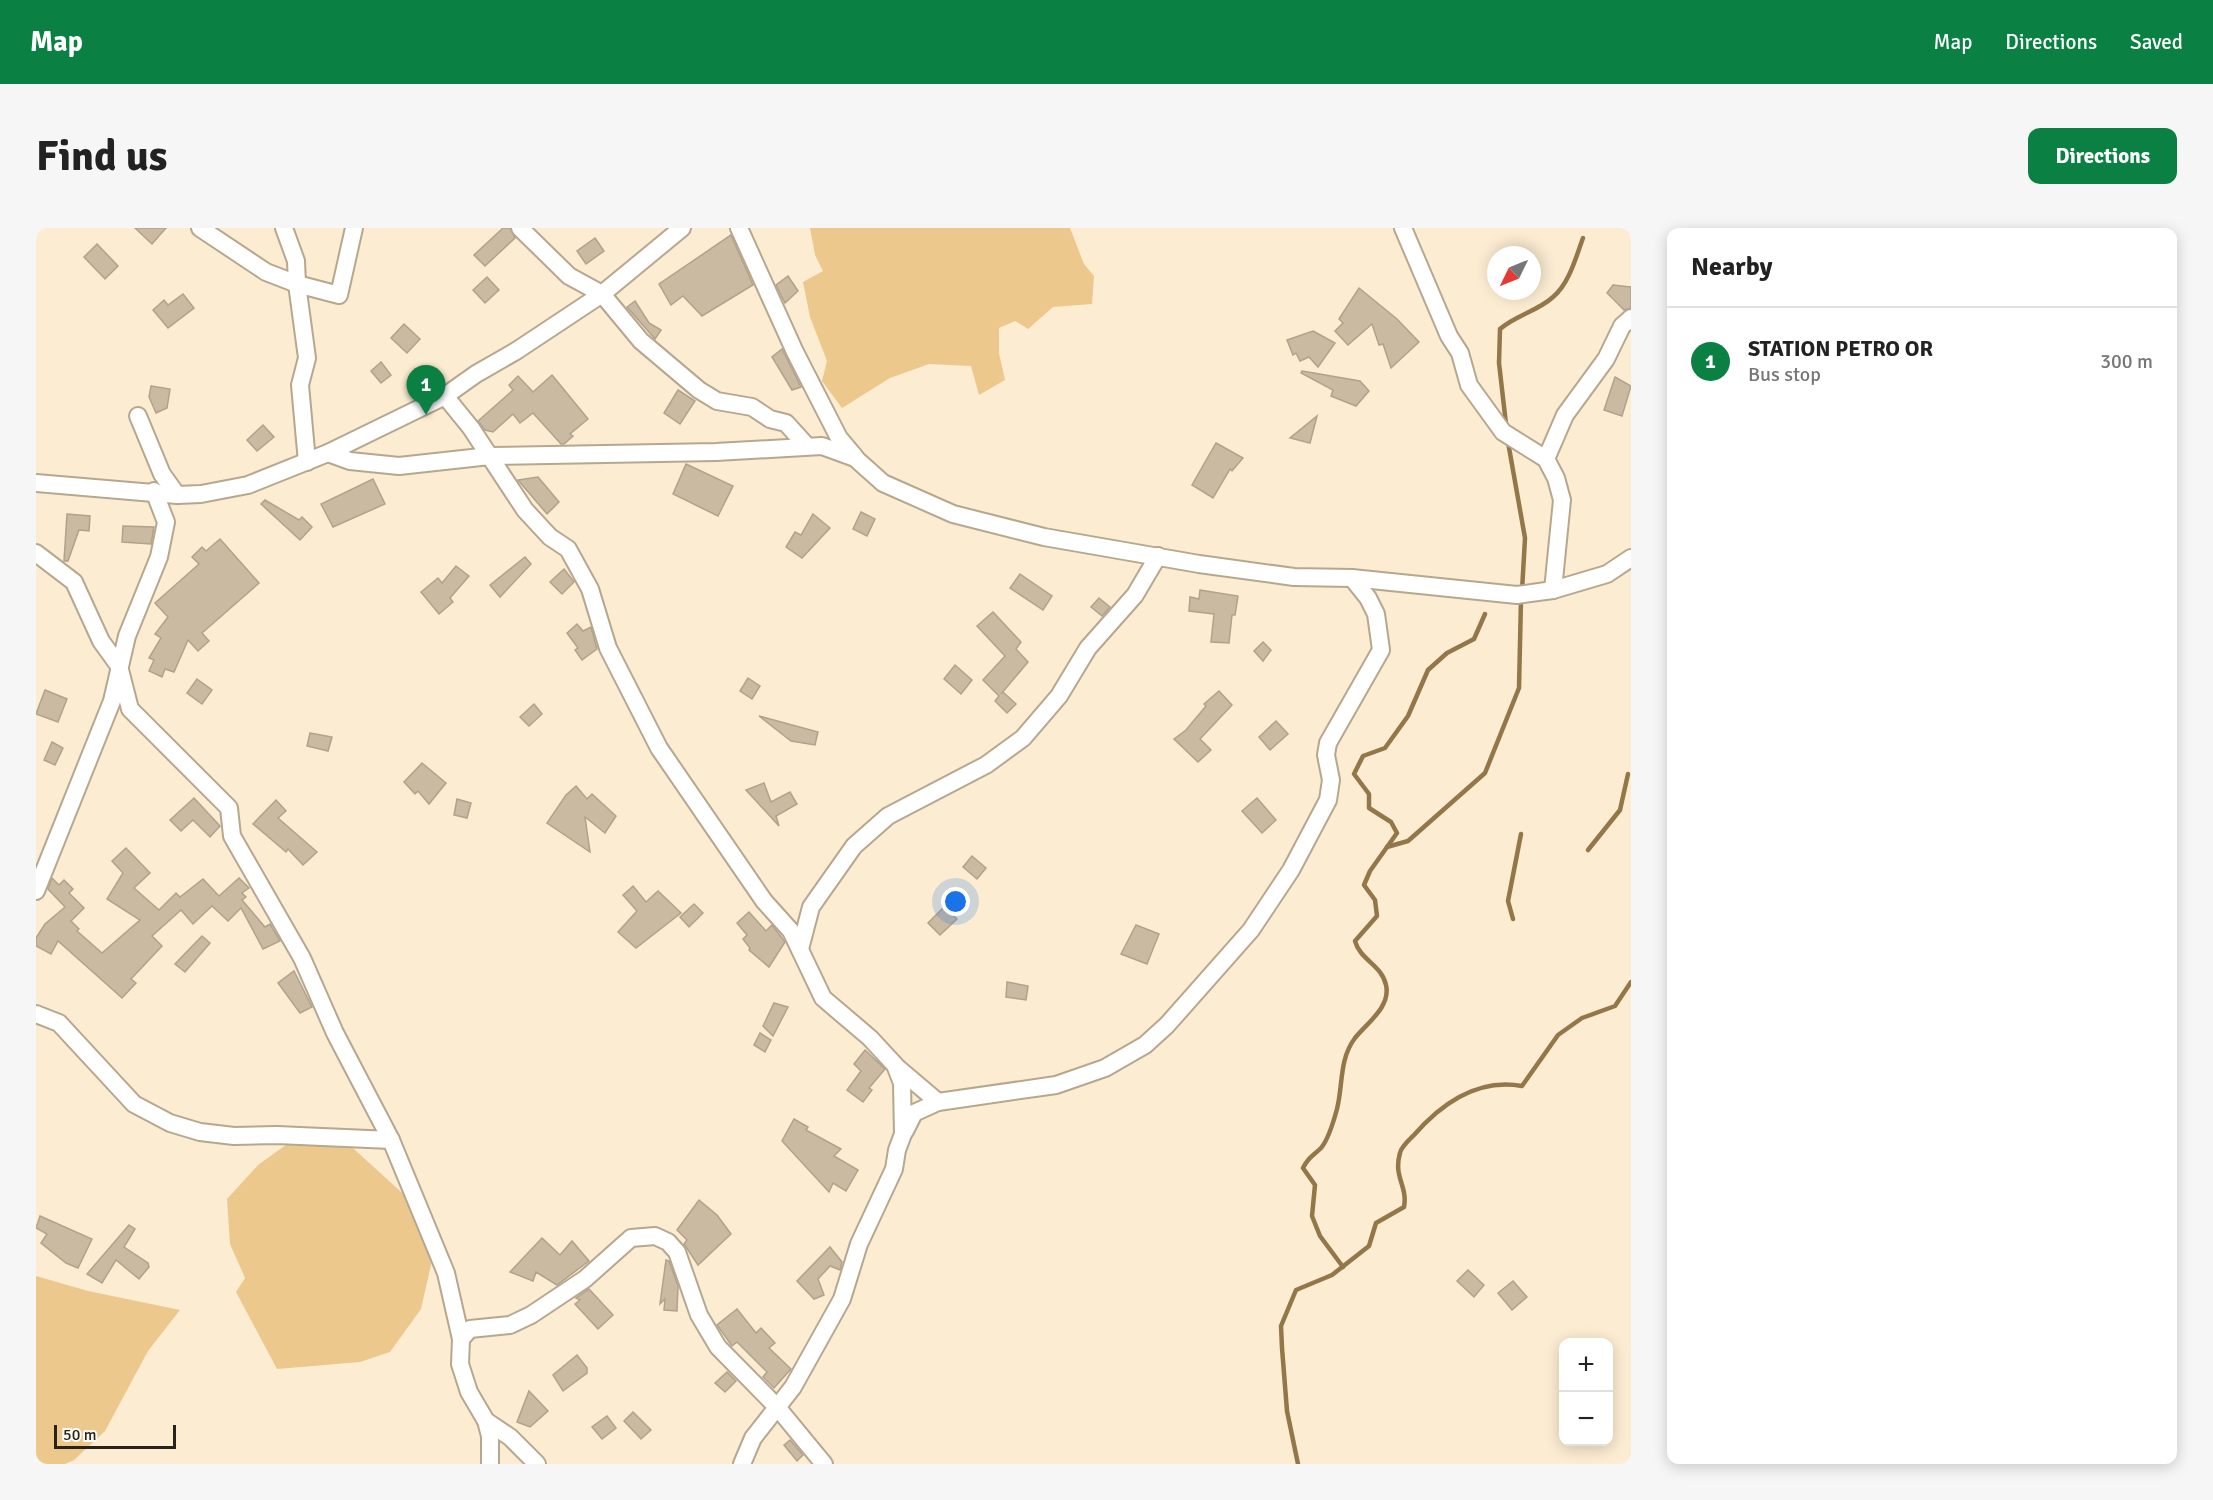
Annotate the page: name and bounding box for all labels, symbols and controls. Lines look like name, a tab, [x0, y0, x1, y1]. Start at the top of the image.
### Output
text: Map	[30, 25, 83, 59]
text: Map	[1934, 29, 1972, 55]
text: Directions	[2005, 29, 2097, 55]
text: Saved	[2130, 29, 2183, 55]
button: Directions	[2028, 128, 2177, 184]
text: Find us	[36, 131, 167, 182]
north arrow	[1487, 246, 1541, 300]
text: Nearby	[1691, 251, 1772, 283]
text: STATION PETRO OR	[1748, 335, 1933, 362]
text: 1	[1705, 349, 1716, 374]
text: 300 m	[2100, 349, 2153, 374]
text: Bus stop	[1748, 362, 1821, 387]
pin: 1	[406, 366, 446, 415]
your location	[941, 887, 970, 916]
map controls	[1559, 1338, 1613, 1446]
button: +	[1559, 1338, 1613, 1392]
button: −	[1559, 1392, 1613, 1446]
scale bar	[54, 1422, 176, 1450]
text: 50 m	[63, 1425, 97, 1445]

